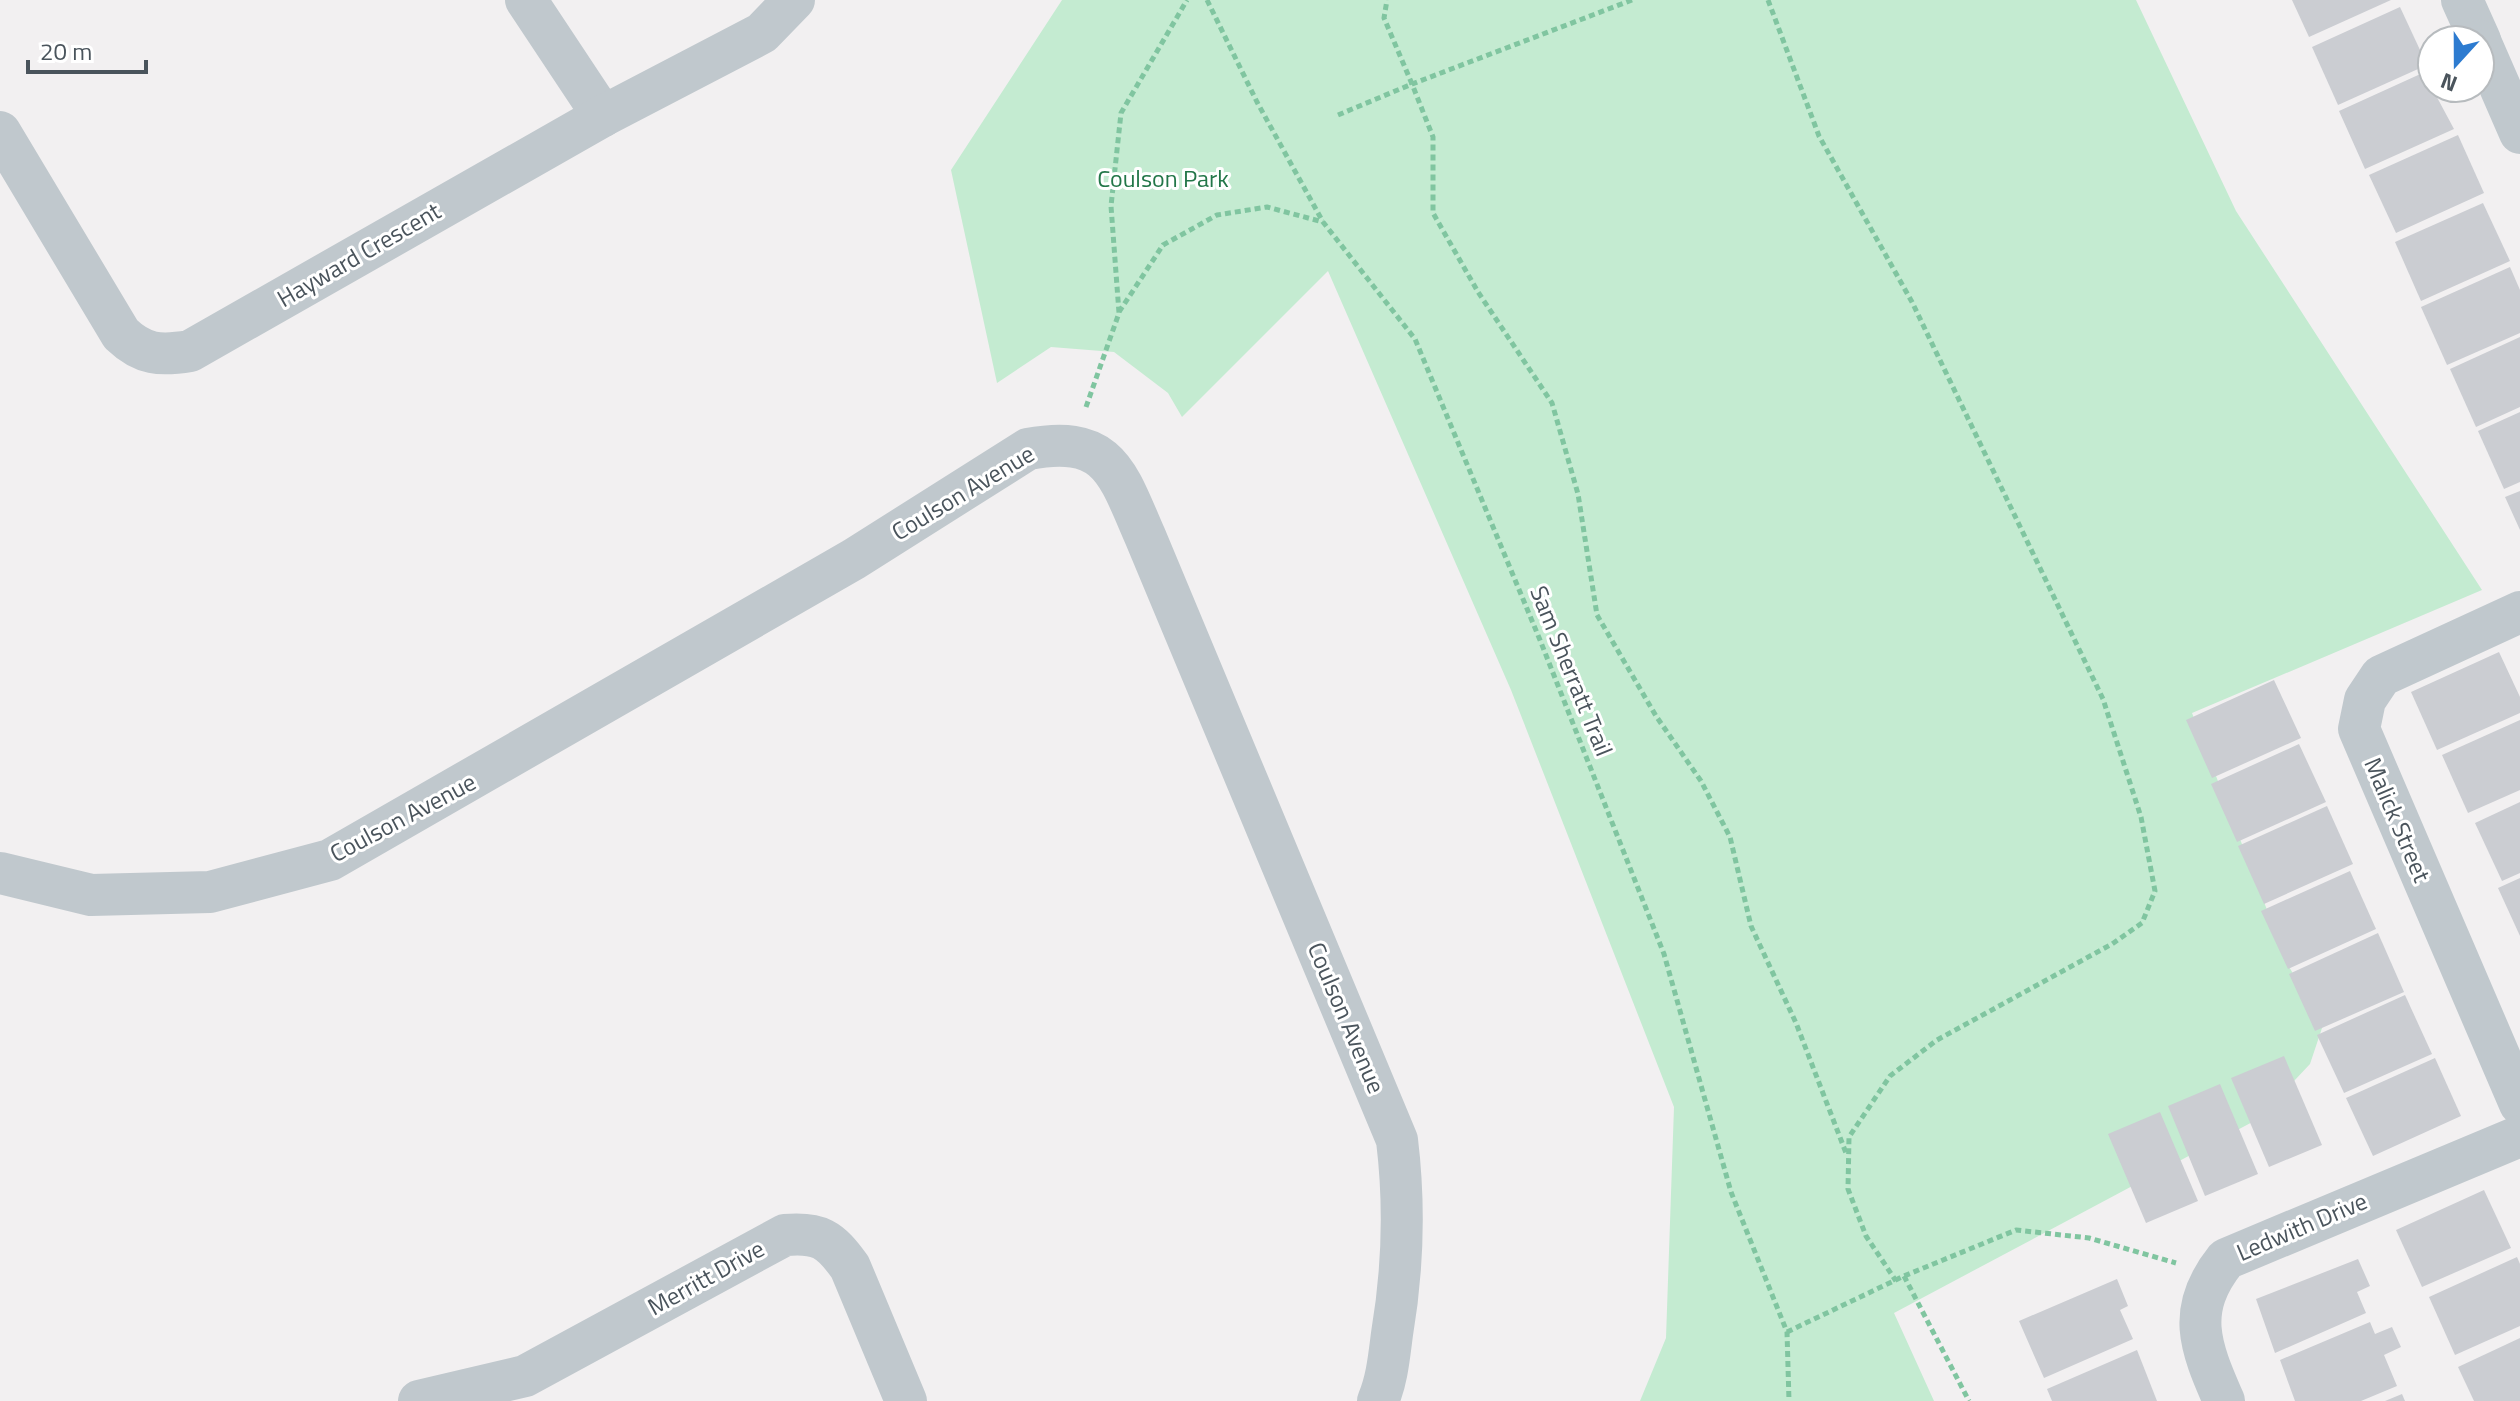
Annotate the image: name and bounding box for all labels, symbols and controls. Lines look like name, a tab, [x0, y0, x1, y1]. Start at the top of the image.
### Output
scale bar	[28, 24, 146, 74]
north arrow	[2416, 24, 2496, 104]
text: 20 m	[40, 33, 92, 69]
text: N	[2436, 64, 2462, 101]
park label: Coulson Park	[1097, 160, 1229, 196]
street label: Hayward Crescent	[270, 192, 448, 316]
street label: Coulson Avenue	[884, 435, 1041, 549]
street label: Sam Sherratt Trail	[1521, 580, 1622, 761]
street label: Malick Street	[2356, 752, 2441, 888]
street label: Coulson Avenue	[323, 763, 482, 871]
street label: Coulson Avenue	[1299, 937, 1395, 1099]
street label: Ledwith Drive	[2231, 1182, 2373, 1270]
street label: Merritt Drive	[641, 1230, 770, 1324]

